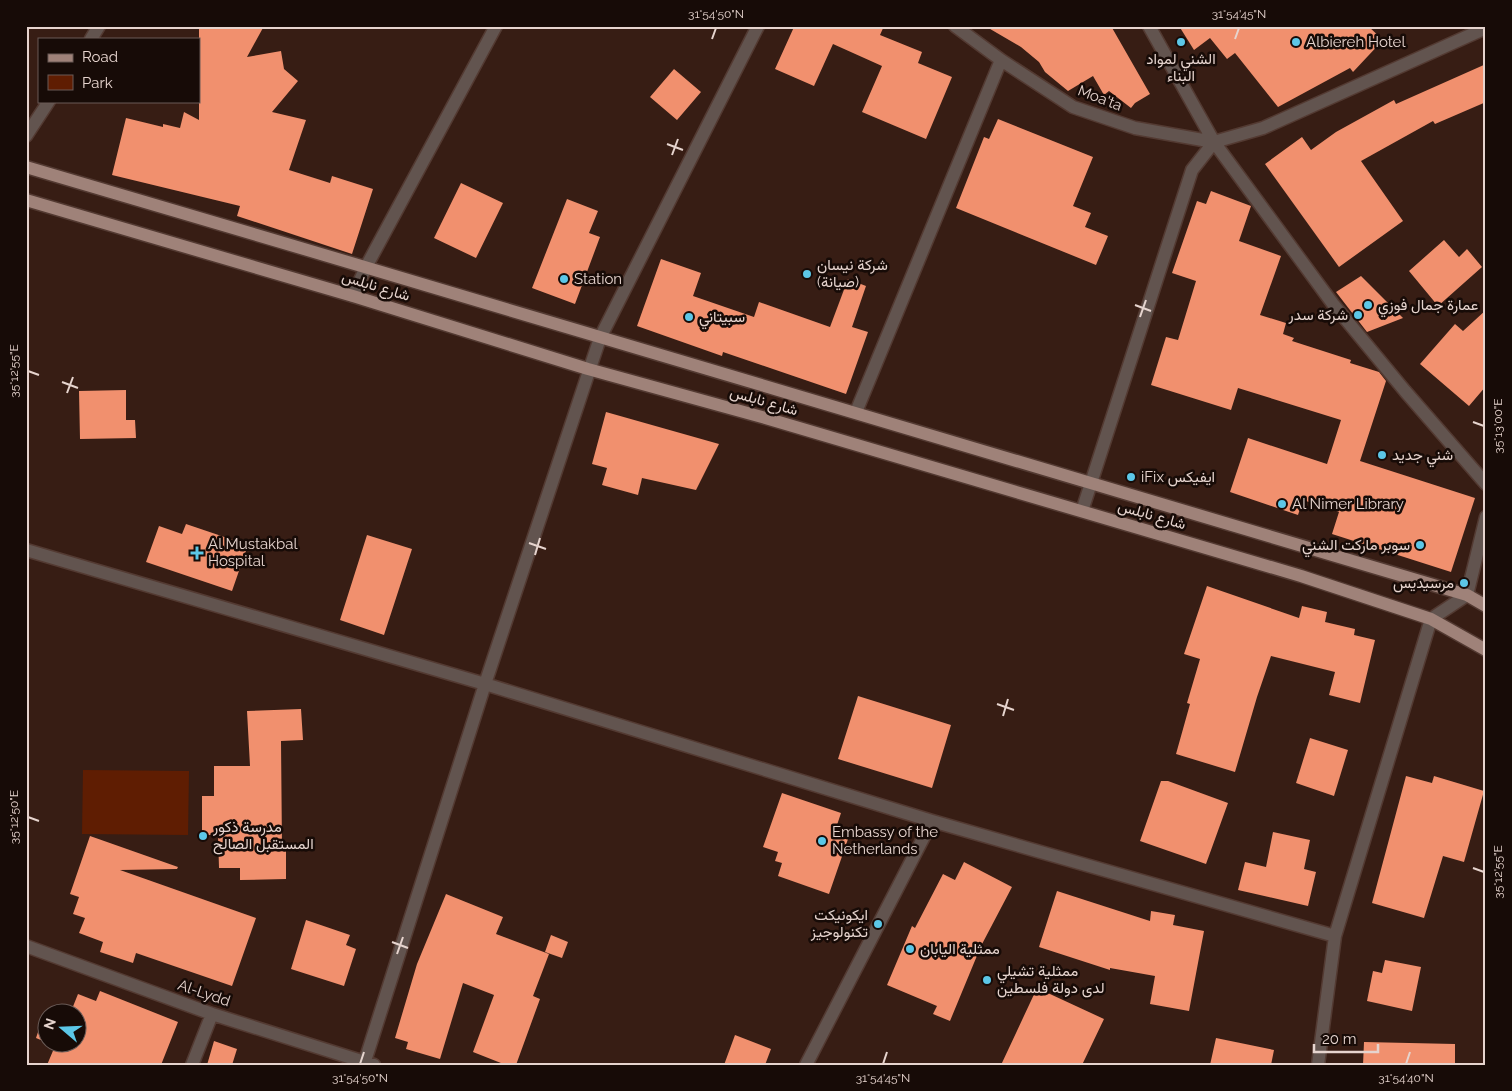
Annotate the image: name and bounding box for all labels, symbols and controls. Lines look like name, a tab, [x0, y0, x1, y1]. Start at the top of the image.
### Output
text: 31°54'50"N	[688, 7, 744, 21]
text: 31°54'45"N	[1212, 7, 1266, 21]
place label: Albiereh Hotel	[1306, 33, 1406, 51]
marker: الشني لمواد البناء	[1175, 36, 1187, 48]
marker: Albiereh Hotel	[1290, 36, 1302, 48]
legend	[38, 38, 200, 102]
text: Road	[82, 48, 118, 66]
place label: الشني لمواد البناء	[1146, 50, 1216, 85]
text: Park	[82, 74, 113, 92]
street label: Moa'ta	[1075, 81, 1125, 115]
place label: شركة نيسان (صيانة)	[817, 256, 888, 291]
street label: شارع نابلس	[339, 267, 412, 307]
marker: شركة نيسان (صيانة)	[801, 268, 813, 280]
place label: Station	[574, 270, 622, 288]
marker: Station	[558, 273, 570, 285]
place label: عمارة جمال فوزي	[1378, 296, 1479, 318]
marker: عمارة جمال فوزي	[1362, 299, 1374, 311]
place label: شركة سدر	[1288, 306, 1348, 324]
place label: سبيتاني	[699, 308, 745, 330]
marker: شركة سدر	[1352, 309, 1364, 321]
marker: سبيتاني	[683, 311, 695, 323]
text: 35°12'55"E	[7, 344, 21, 398]
street label: شارع نابلس	[727, 383, 800, 421]
text: 35°13'00"E	[1491, 398, 1505, 454]
place label: شني جديد	[1392, 446, 1453, 468]
marker: شني جديد	[1376, 449, 1388, 461]
place label: iFix ايفيكس	[1141, 468, 1215, 487]
marker: iFix ايفيكس	[1125, 471, 1137, 483]
place label: Al Nimer Library	[1292, 495, 1404, 513]
street label: شارع نابلس	[1115, 497, 1188, 535]
marker: Al Nimer Library	[1276, 498, 1288, 510]
place label: Al Mustakbal Hospital	[208, 535, 298, 570]
place label: سوبر ماركت الشني	[1302, 536, 1410, 558]
marker: سوبر ماركت الشني	[1414, 539, 1426, 551]
marker: Al Mustakbal Hospital	[190, 546, 204, 560]
place label: مرسيديس	[1393, 574, 1454, 593]
marker: مرسيديس	[1458, 577, 1470, 589]
text: 35°12'50"E	[7, 790, 21, 844]
place label: مدرسة ذكور المستقبل الصالح	[212, 818, 314, 855]
place label: Embassy of the Netherlands	[832, 823, 938, 858]
marker: مدرسة ذكور المستقبل الصالح	[197, 830, 209, 842]
marker: Embassy of the Netherlands	[816, 835, 828, 847]
text: 35°12'55"E	[1491, 845, 1505, 899]
place label: ايكونيكت تكنولوجيز	[810, 906, 868, 941]
marker: ايكونيكت تكنولوجيز	[872, 918, 884, 930]
place label: ممثلية اليابان	[920, 940, 1000, 958]
marker: ممثلية اليابان	[904, 943, 916, 955]
place label: ممثلية تشيلي لدى دولة فلسطين	[997, 962, 1105, 998]
marker: ممثلية تشيلي لدى دولة فلسطين	[981, 974, 993, 986]
street label: Al-Lydd	[175, 976, 233, 1010]
north arrow	[38, 1004, 88, 1054]
text: N	[40, 1016, 59, 1031]
scale bar	[1314, 1021, 1378, 1053]
text: 20 m	[1322, 1030, 1357, 1048]
text: 31°54'50"N	[332, 1071, 388, 1085]
text: 31°54'45"N	[856, 1071, 910, 1085]
text: 31°54'40"N	[1378, 1071, 1434, 1085]

